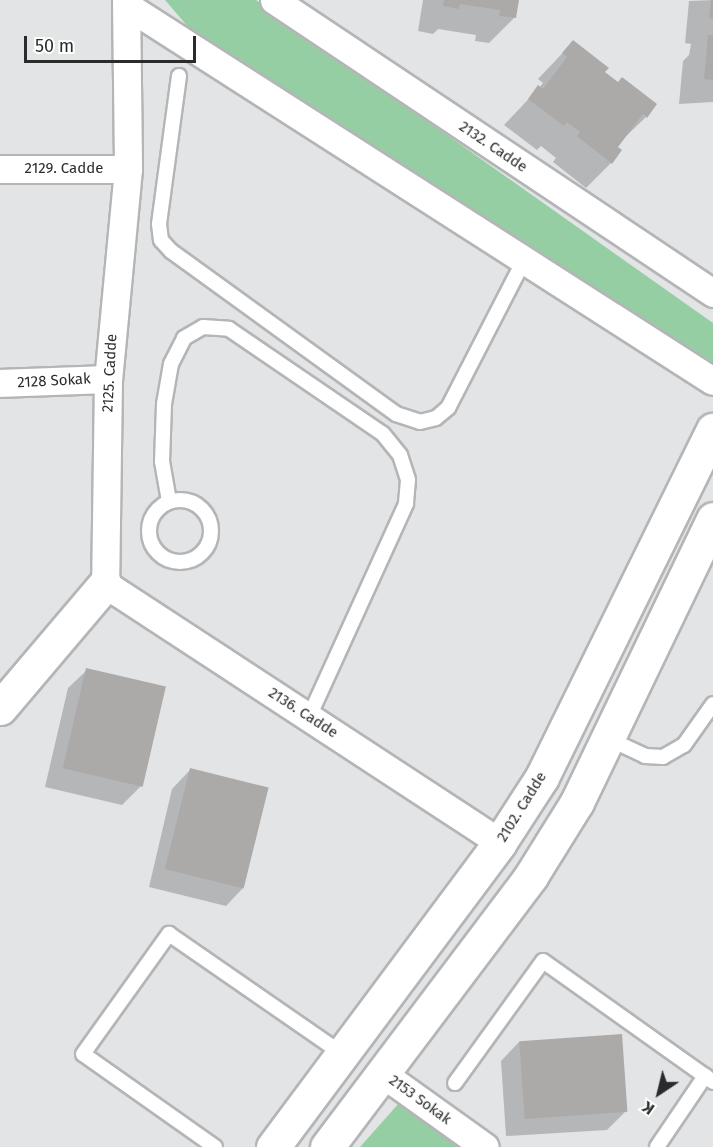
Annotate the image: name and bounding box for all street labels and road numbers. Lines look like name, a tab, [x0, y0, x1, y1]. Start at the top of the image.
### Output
street label: 2132. Cadde	[455, 118, 531, 176]
street label: 2129. Cadde	[25, 160, 103, 178]
street label: 2125. Cadde	[99, 333, 121, 413]
street label: 2128 Sokak	[17, 370, 91, 392]
street label: 2136. Cadde	[265, 684, 341, 742]
street label: 2102. Cadde	[493, 769, 551, 845]
street label: 2153 Sokak	[385, 1071, 455, 1129]

